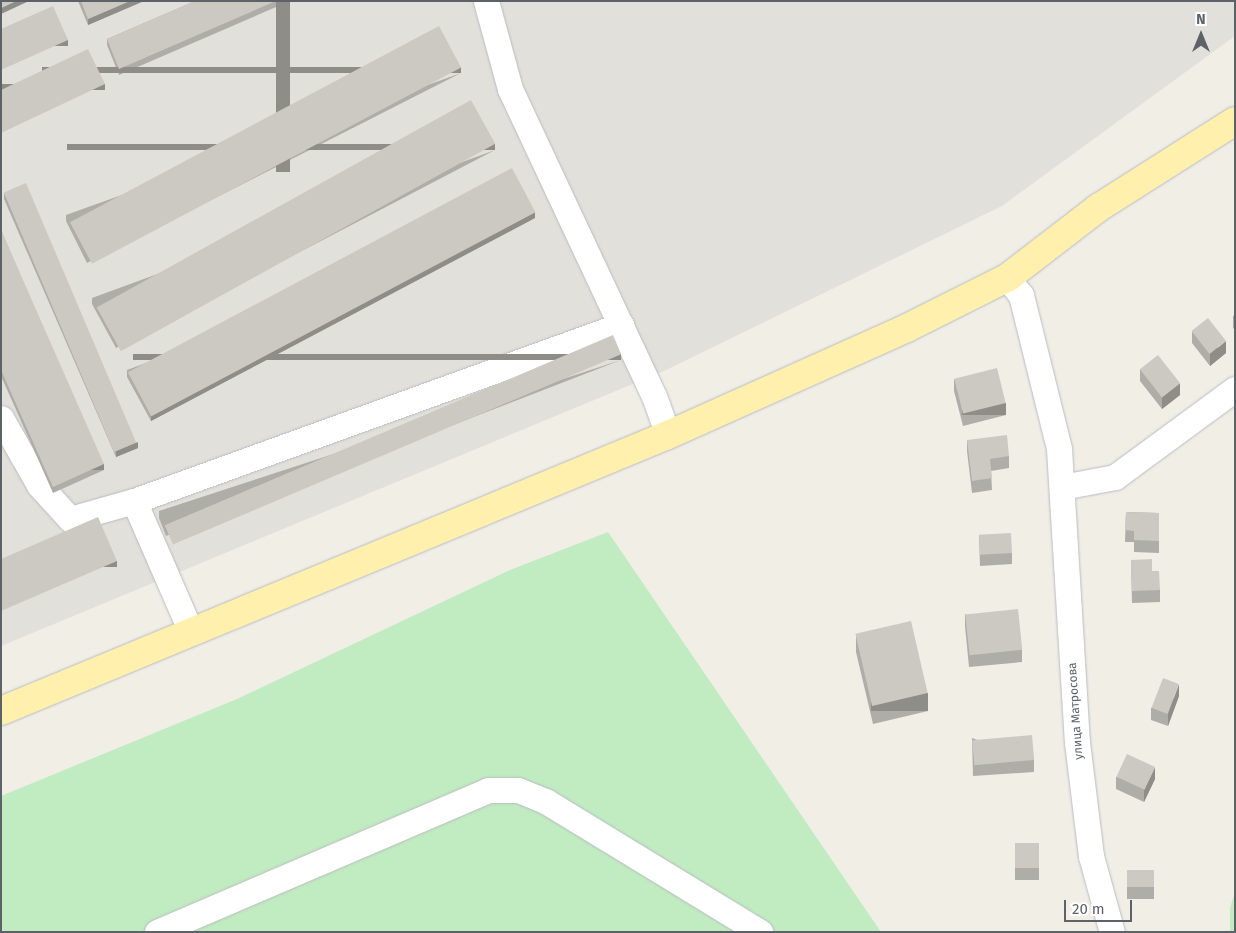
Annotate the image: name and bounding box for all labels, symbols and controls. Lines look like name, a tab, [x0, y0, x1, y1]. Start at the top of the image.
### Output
north arrow	[1176, 10, 1226, 60]
text: N	[1196, 11, 1206, 28]
street label: улица Матросова	[1065, 662, 1087, 760]
scale bar	[1066, 890, 1134, 922]
text: 20 m	[1072, 900, 1105, 918]

